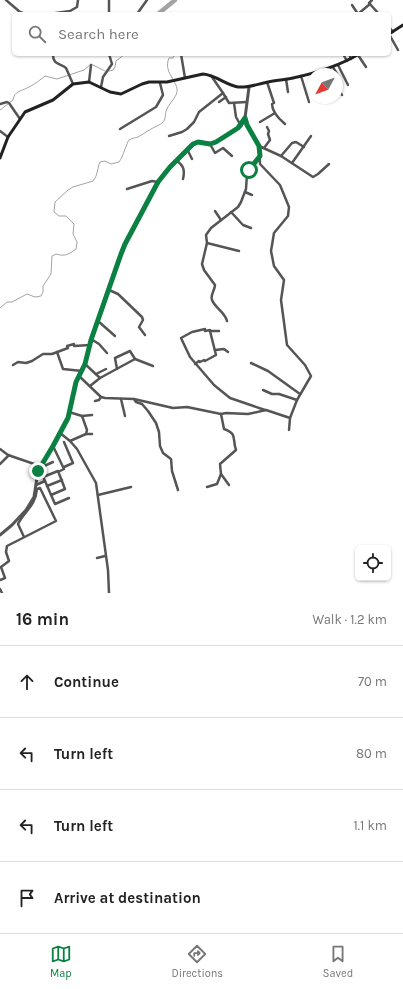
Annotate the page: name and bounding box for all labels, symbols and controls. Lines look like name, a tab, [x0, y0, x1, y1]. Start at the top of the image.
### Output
search box	[12, 12, 391, 56]
icon: search	[26, 23, 48, 45]
text: Search here	[58, 25, 139, 43]
north arrow	[307, 68, 343, 104]
route start	[240, 161, 258, 179]
route end	[29, 462, 47, 480]
map controls	[355, 545, 391, 581]
button: locate	[355, 545, 391, 581]
text: 16 min	[16, 609, 69, 629]
text: Walk · 1.2 km	[312, 612, 387, 627]
icon: ahead	[16, 671, 38, 693]
text: Continue	[54, 673, 119, 691]
text: 70 m	[358, 674, 387, 689]
icon: left	[16, 743, 38, 765]
text: Turn left	[54, 745, 113, 763]
text: 80 m	[356, 746, 387, 761]
icon: left	[16, 815, 38, 837]
text: Turn left	[54, 817, 113, 835]
text: 1.1 km	[354, 818, 387, 833]
icon: arrive	[16, 887, 38, 909]
text: Arrive at destination	[54, 889, 201, 907]
tab: Map	[50, 943, 72, 980]
tab: Directions	[171, 943, 223, 980]
tab: Saved	[323, 943, 353, 980]

